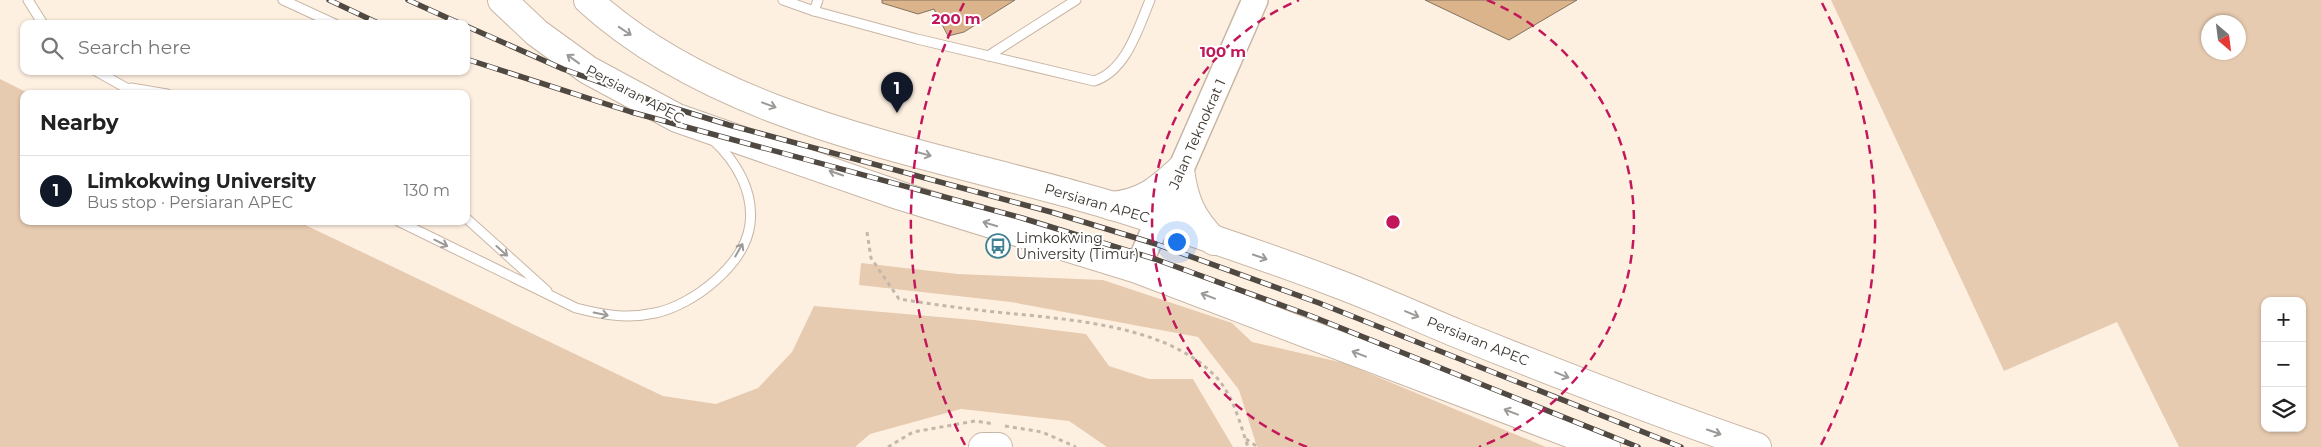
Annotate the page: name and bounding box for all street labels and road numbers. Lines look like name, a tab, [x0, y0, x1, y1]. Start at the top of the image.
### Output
street label: Persiaran APEC	[583, 61, 687, 127]
street label: Jalan Teknokrat 1	[1164, 76, 1229, 193]
street label: Persiaran APEC	[1042, 179, 1152, 227]
street label: Persiaran APEC	[1424, 312, 1532, 370]

